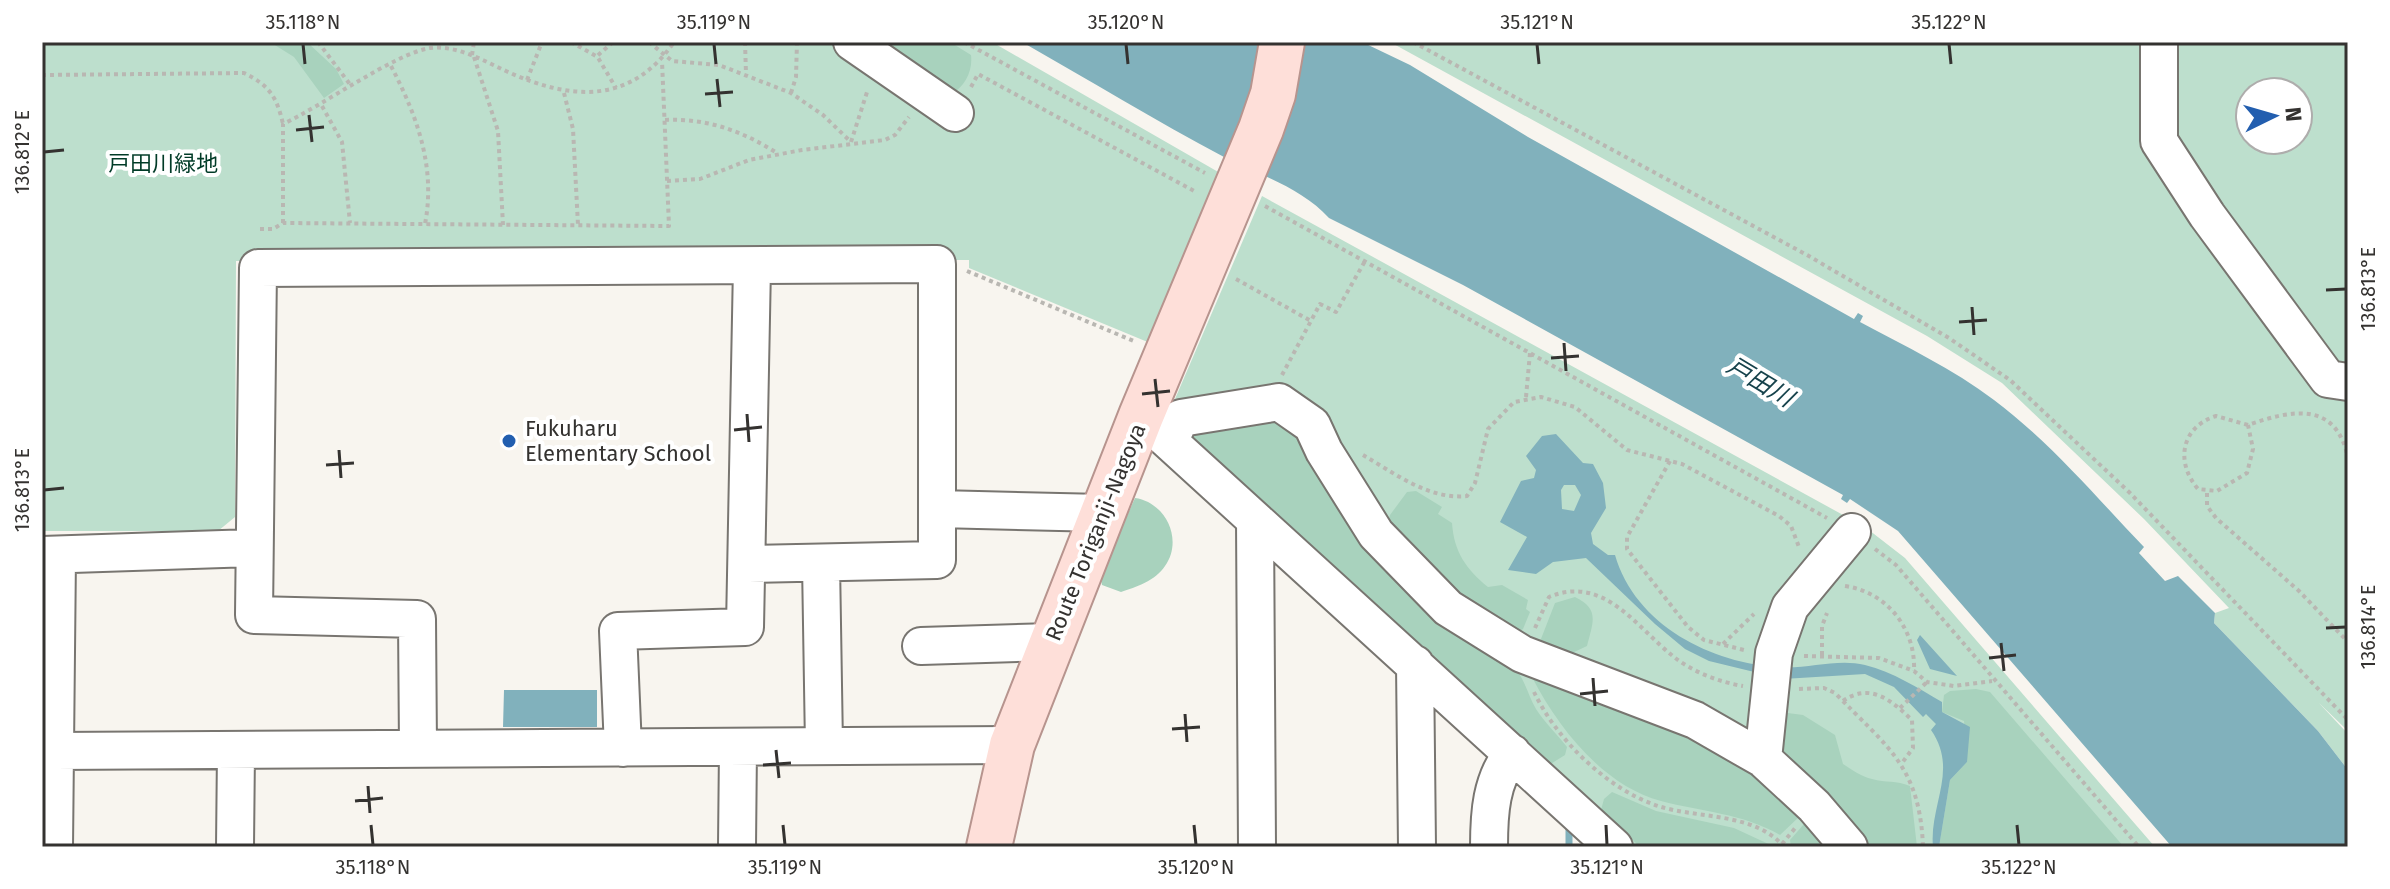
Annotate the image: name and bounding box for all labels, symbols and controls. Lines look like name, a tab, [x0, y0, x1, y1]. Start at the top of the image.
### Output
text: 35.118°N	[266, 10, 340, 34]
text: 35.119°N	[677, 10, 751, 34]
text: 35.120°N	[1088, 10, 1164, 34]
text: 35.121°N	[1500, 10, 1574, 34]
text: 35.122°N	[1911, 10, 1987, 34]
north arrow	[2234, 76, 2314, 156]
text: N	[2279, 106, 2308, 123]
text: 136.812°E	[10, 110, 34, 194]
park label: 戸田川緑地	[108, 150, 218, 177]
text: 136.813°E	[2356, 247, 2380, 331]
water label: 戸田川	[1722, 351, 1801, 414]
place label: Fukuharu Elementary School	[525, 415, 711, 467]
street label: Route Toriganji-Nagoya	[1040, 420, 1151, 645]
marker: Fukuharu Elementary School	[500, 432, 518, 450]
text: 136.813°E	[10, 448, 34, 532]
text: 136.814°E	[2356, 585, 2380, 669]
text: 35.118°N	[336, 855, 410, 879]
text: 35.119°N	[748, 855, 822, 879]
text: 35.120°N	[1158, 855, 1234, 879]
text: 35.121°N	[1570, 855, 1644, 879]
text: 35.122°N	[1981, 855, 2057, 879]

